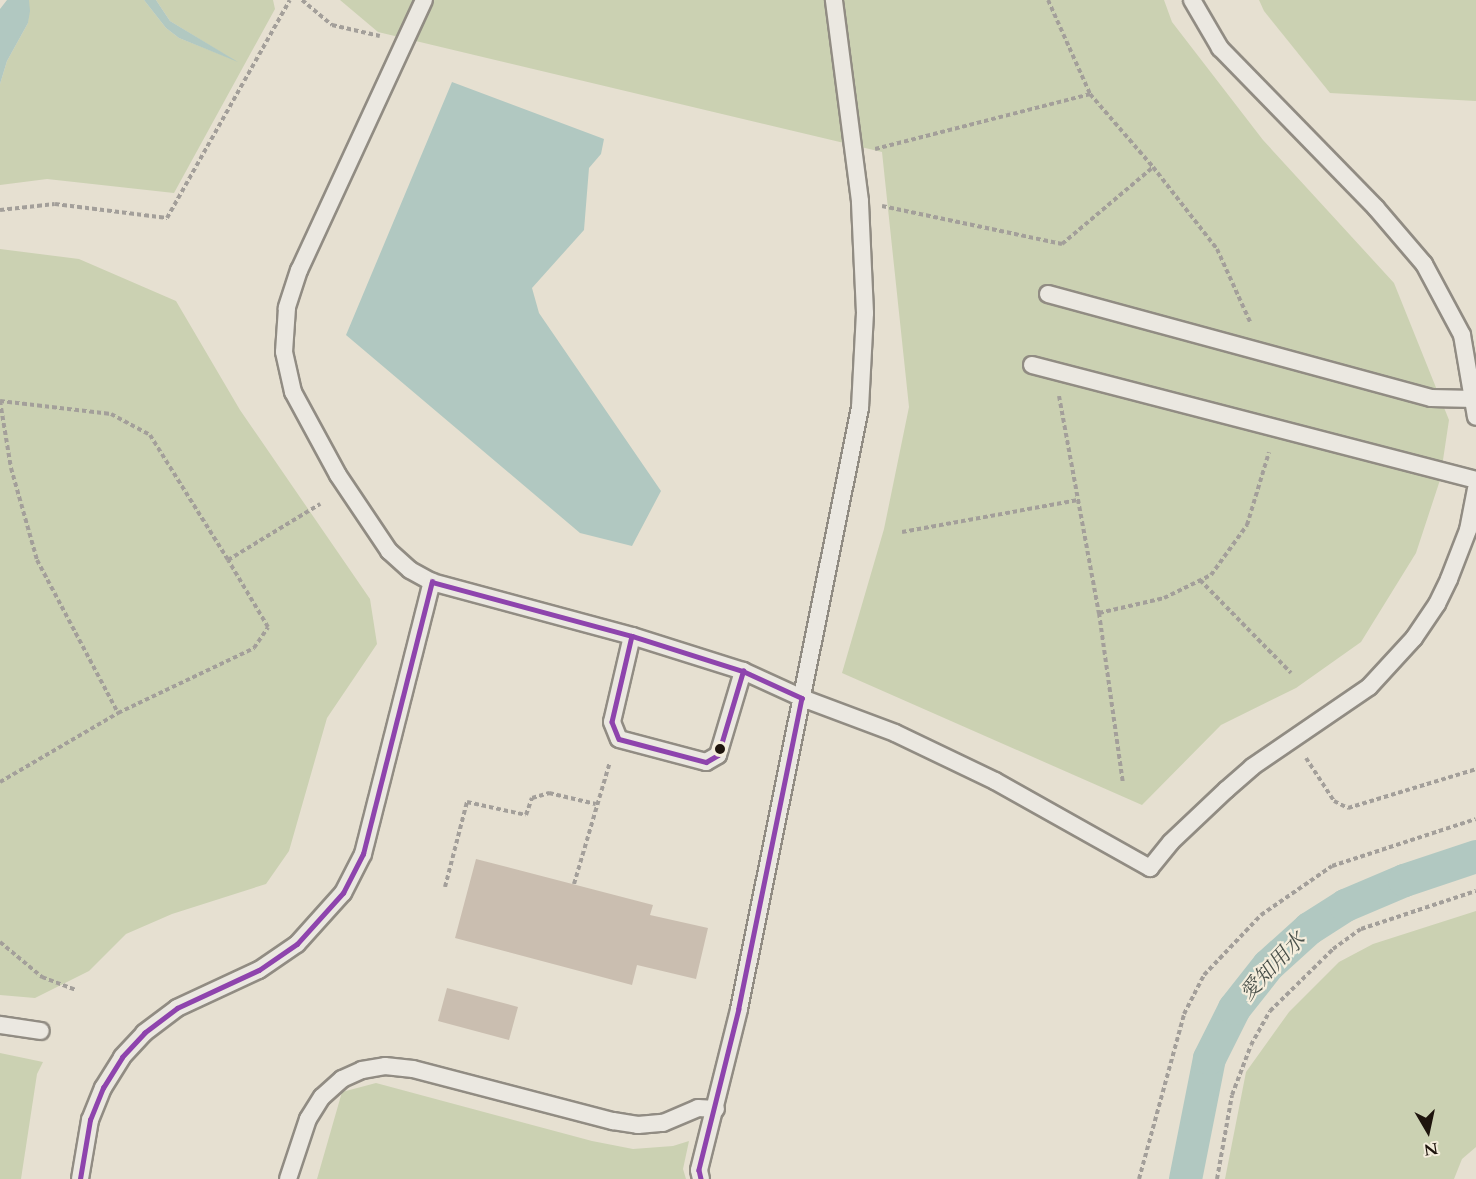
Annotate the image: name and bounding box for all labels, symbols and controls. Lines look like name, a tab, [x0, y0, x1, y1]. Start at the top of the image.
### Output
unlabelled marker	[714, 743, 726, 755]
water label: 愛知用水	[1235, 928, 1311, 1006]
north arrow	[1398, 1101, 1458, 1161]
text: N	[1422, 1137, 1439, 1161]

